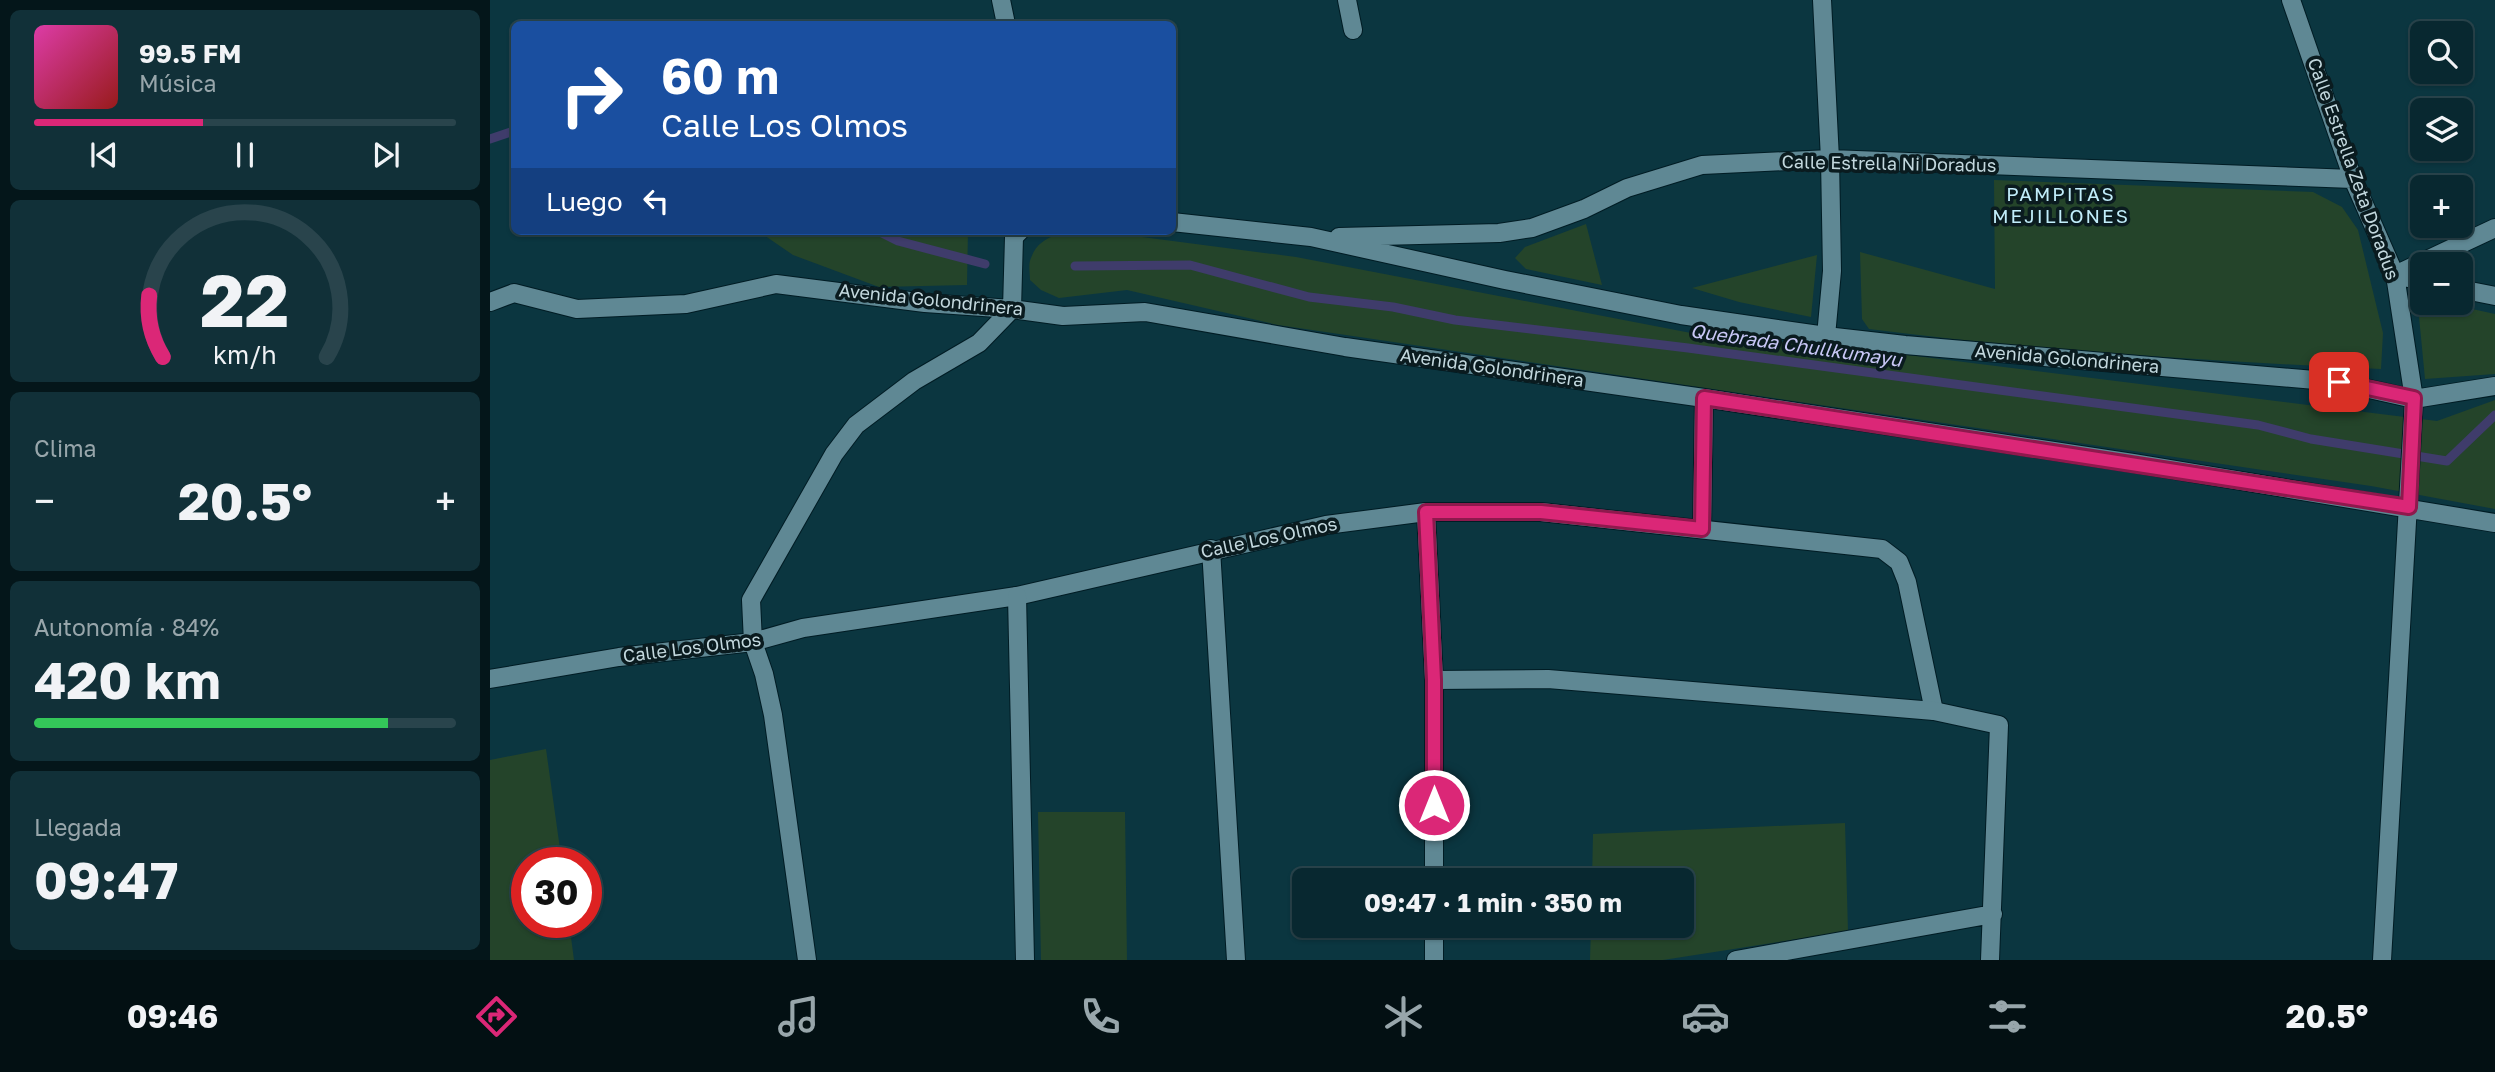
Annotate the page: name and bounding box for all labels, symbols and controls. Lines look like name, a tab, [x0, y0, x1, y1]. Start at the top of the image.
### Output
map controls	[2410, 21, 2473, 315]
button: search	[2410, 21, 2473, 84]
text: 99.5 FM	[139, 38, 241, 69]
text: 60 m	[661, 46, 779, 105]
icon: right	[546, 49, 637, 140]
street label: Calle Estrella Zeta Doradus	[2303, 55, 2404, 283]
text: Música	[139, 69, 217, 97]
button: layers	[2410, 98, 2473, 161]
text: Calle Los Olmos	[661, 106, 908, 144]
icon: previous	[85, 136, 123, 174]
icon: pause	[226, 136, 264, 174]
icon: next	[367, 136, 405, 174]
street label: Calle Estrella Ni Doradus	[1781, 150, 1997, 176]
button: +	[2410, 175, 2473, 238]
icon: left	[637, 182, 675, 220]
district label: PAMPITAS MEJILLONES	[1992, 182, 2130, 227]
text: Luego	[546, 186, 623, 217]
button: −	[2410, 252, 2473, 315]
text: 22	[201, 256, 289, 343]
street label: Avenida Golondrinera	[838, 278, 1024, 320]
water label: Quebrada Chullkumayu	[1689, 318, 1905, 371]
text: km/h	[213, 338, 277, 369]
street label: Avenida Golondrinera	[1974, 339, 2160, 377]
street label: Avenida Golondrinera	[1399, 343, 1585, 391]
pin	[2309, 352, 2369, 412]
icon: arrive	[2320, 363, 2358, 401]
text: Clima	[34, 434, 97, 462]
text: 20.5°	[178, 469, 312, 531]
text: −	[34, 478, 55, 523]
text: +	[435, 478, 456, 523]
street label: Calle Los Olmos	[1199, 512, 1339, 562]
text: Autonomía · 84%	[34, 613, 219, 641]
street label: Calle Los Olmos	[622, 628, 762, 666]
text: 420 km	[34, 648, 221, 710]
position arrow	[1397, 768, 1471, 842]
text: Llegada	[34, 813, 122, 841]
speed limit sign: 30	[511, 847, 602, 938]
text: 09:47	[34, 848, 178, 910]
text: 09:47 · 1 min · 350 m	[1364, 887, 1622, 918]
icon: directions	[472, 992, 521, 1041]
icon: music	[774, 992, 823, 1041]
icon: phone	[1076, 992, 1125, 1041]
icon: climate	[1379, 992, 1428, 1041]
icon: car	[1681, 992, 1730, 1041]
icon: filters	[1983, 992, 2032, 1041]
text: 09:46	[127, 997, 218, 1035]
text: 20.5°	[2286, 997, 2368, 1035]

